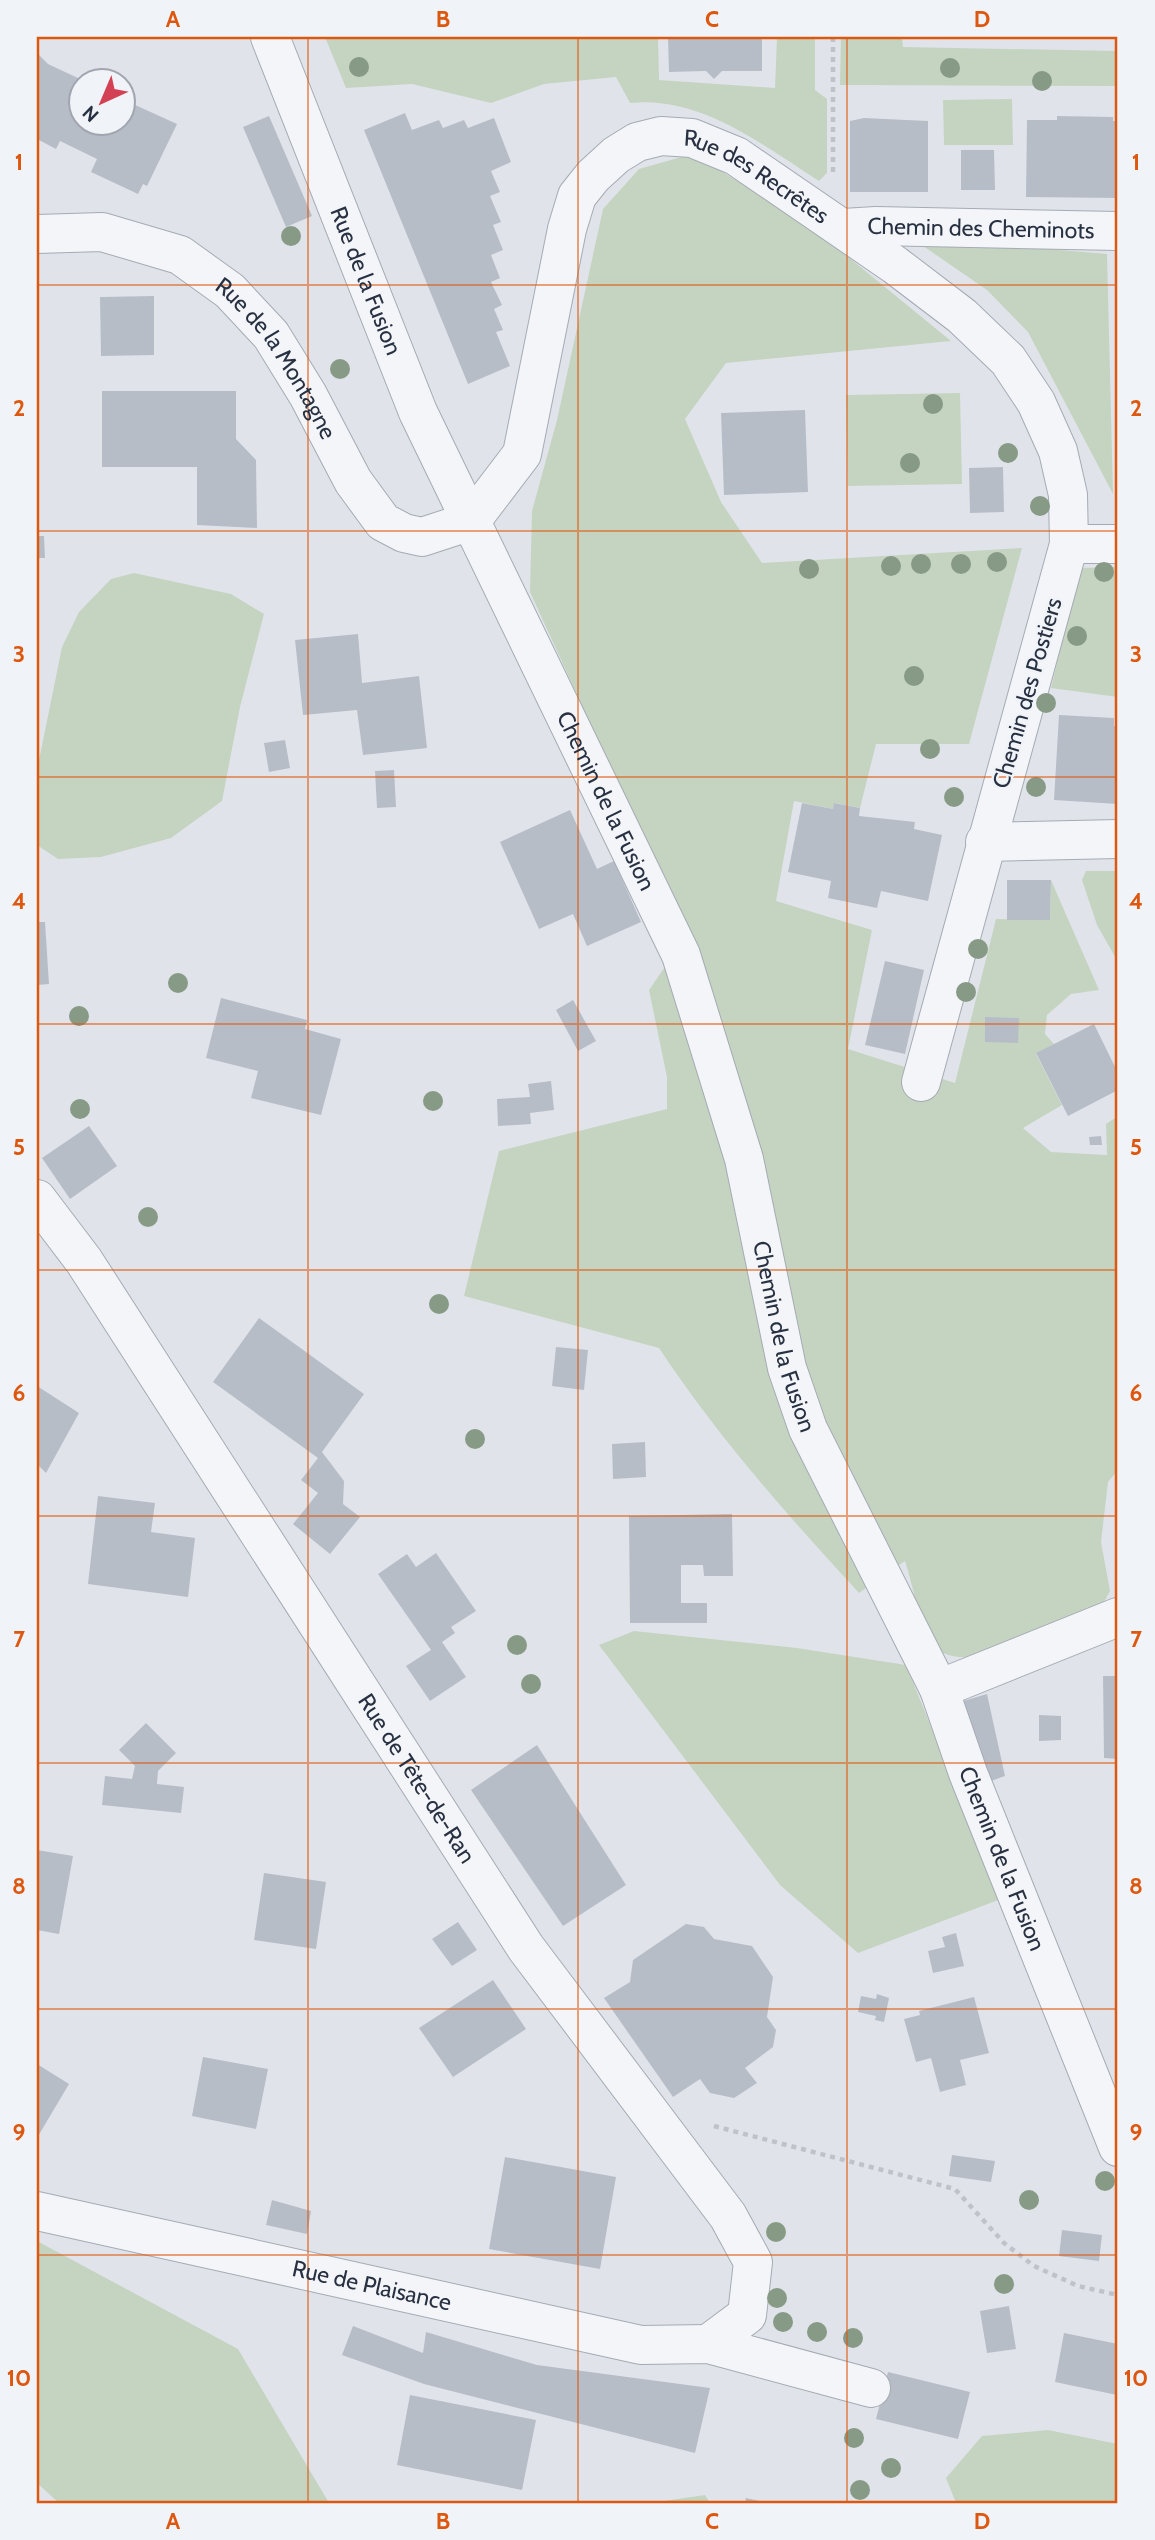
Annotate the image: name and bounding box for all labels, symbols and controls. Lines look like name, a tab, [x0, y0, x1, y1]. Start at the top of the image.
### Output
text: A	[166, 5, 181, 33]
text: B	[436, 5, 450, 33]
text: C	[705, 5, 719, 33]
text: D	[974, 5, 990, 33]
north arrow	[66, 66, 136, 136]
text: N	[78, 101, 103, 127]
street label: Rue des Recrêtes	[683, 124, 834, 230]
text: 1	[15, 148, 23, 176]
text: 1	[1132, 148, 1140, 176]
street label: Rue de la Fusion	[324, 202, 408, 359]
street label: Chemin des Cheminots	[867, 212, 1095, 245]
street label: Rue de la Montagne	[210, 271, 343, 444]
text: 2	[13, 394, 25, 422]
text: 2	[1130, 394, 1142, 422]
street label: Chemin des Postiers	[986, 594, 1068, 792]
text: 3	[13, 640, 25, 668]
text: 3	[1130, 640, 1142, 668]
street label: Chemin de la Fusion	[551, 706, 662, 895]
text: 4	[12, 887, 26, 915]
text: 4	[1129, 887, 1143, 915]
text: 5	[13, 1133, 25, 1161]
text: 5	[1130, 1133, 1142, 1161]
street label: Chemin de la Fusion	[747, 1238, 822, 1436]
text: 6	[13, 1379, 25, 1407]
text: 6	[1130, 1379, 1142, 1407]
text: 7	[13, 1625, 25, 1653]
text: 7	[1130, 1625, 1142, 1653]
street label: Rue de Tête-de-Ran	[352, 1688, 482, 1868]
street label: Chemin de la Fusion	[953, 1762, 1052, 1955]
text: 8	[12, 1872, 26, 1900]
text: 8	[1129, 1872, 1143, 1900]
text: 9	[13, 2118, 25, 2146]
text: 9	[1130, 2118, 1142, 2146]
street label: Rue de Plaisance	[290, 2254, 454, 2317]
text: 10	[7, 2364, 31, 2392]
text: 10	[1124, 2364, 1148, 2392]
text: A	[166, 2507, 181, 2535]
text: B	[436, 2507, 450, 2535]
text: C	[705, 2507, 719, 2535]
text: D	[974, 2507, 990, 2535]

